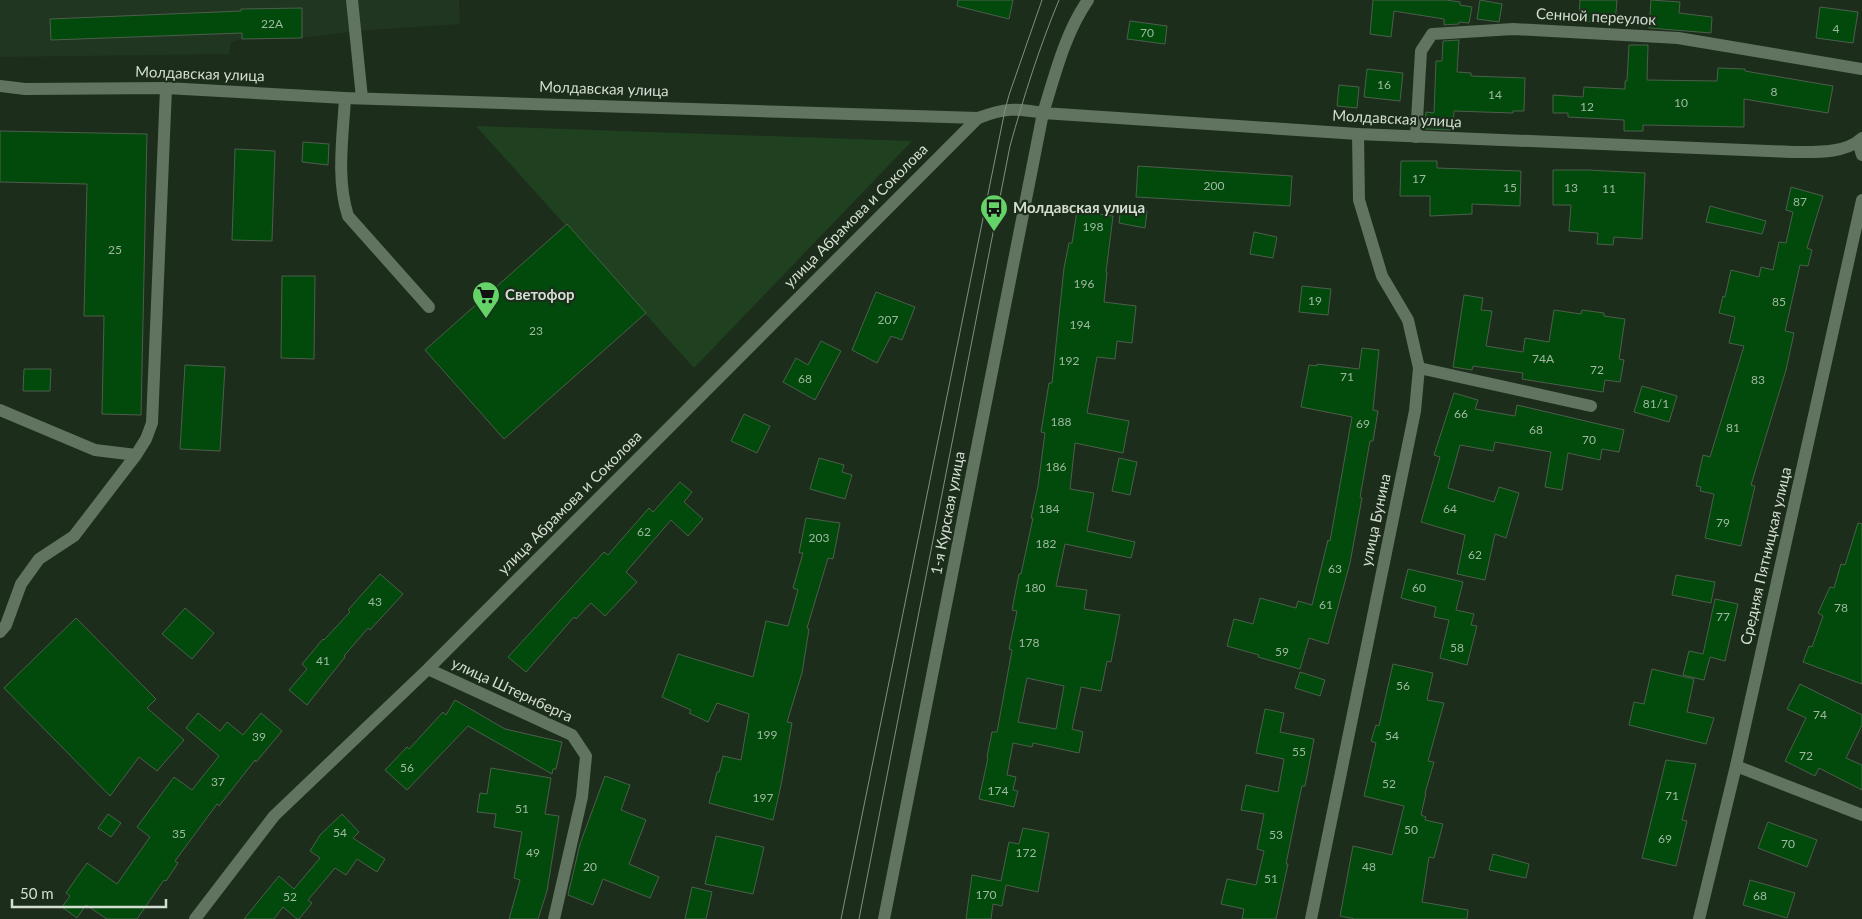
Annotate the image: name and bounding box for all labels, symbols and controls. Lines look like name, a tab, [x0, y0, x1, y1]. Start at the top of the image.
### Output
street label: Сенной переулок	[1536, 4, 1657, 28]
house number: 22А	[261, 16, 284, 31]
house number: 4	[1833, 21, 1840, 36]
house number: 70	[1140, 25, 1154, 40]
street label: Молдавская улица	[135, 62, 265, 84]
street label: Молдавская улица	[539, 77, 669, 99]
house number: 16	[1377, 77, 1391, 92]
house number: 8	[1771, 84, 1778, 99]
house number: 14	[1488, 87, 1502, 102]
house number: 10	[1674, 95, 1688, 110]
house number: 12	[1580, 99, 1594, 114]
street label: Молдавская улица	[1332, 106, 1462, 130]
street label: улица Абрамова и Соколова	[780, 140, 931, 291]
house number: 17	[1412, 171, 1426, 186]
house number: 200	[1204, 178, 1224, 193]
house number: 15	[1503, 180, 1517, 195]
house number: 13	[1564, 180, 1578, 195]
house number: 11	[1602, 181, 1616, 196]
bus stop icon: Молдавская улица	[979, 193, 1009, 232]
house number: 87	[1793, 194, 1807, 209]
place label: Молдавская улица	[1013, 198, 1145, 216]
house number: 198	[1083, 219, 1103, 234]
house number: 25	[108, 242, 122, 257]
house number: 196	[1074, 276, 1094, 291]
supermarket icon: Светофор	[471, 280, 501, 319]
place label: Светофор	[505, 285, 575, 303]
house number: 19	[1308, 293, 1322, 308]
house number: 85	[1772, 294, 1786, 309]
house number: 207	[878, 312, 898, 327]
house number: 194	[1070, 317, 1090, 332]
house number: 23	[529, 323, 543, 338]
house number: 74А	[1532, 351, 1555, 366]
house number: 192	[1059, 353, 1079, 368]
house number: 72	[1590, 362, 1604, 377]
house number: 71	[1340, 369, 1354, 384]
house number: 68	[798, 371, 812, 386]
house number: 83	[1751, 372, 1765, 387]
house number: 81/1	[1643, 396, 1669, 411]
house number: 66	[1454, 406, 1468, 421]
house number: 188	[1051, 414, 1071, 429]
house number: 69	[1356, 416, 1370, 431]
house number: 81	[1726, 420, 1740, 435]
house number: 68	[1529, 422, 1543, 437]
street label: улица Абрамова и Соколова	[494, 427, 645, 578]
house number: 70	[1582, 432, 1596, 447]
street label: 1-я Курская улица	[926, 449, 968, 576]
house number: 186	[1046, 459, 1066, 474]
street label: Средняя Пятницкая улица	[1736, 465, 1794, 646]
street label: улица Бунина	[1356, 472, 1394, 568]
house number: 184	[1039, 501, 1059, 516]
house number: 64	[1443, 501, 1457, 516]
house number: 79	[1716, 515, 1730, 530]
house number: 62	[637, 524, 651, 539]
house number: 203	[809, 530, 829, 545]
house number: 182	[1036, 536, 1056, 551]
house number: 62	[1468, 547, 1482, 562]
house number: 63	[1328, 561, 1342, 576]
house number: 180	[1025, 580, 1045, 595]
house number: 60	[1412, 580, 1426, 595]
house number: 43	[368, 594, 382, 609]
house number: 61	[1319, 597, 1333, 612]
house number: 78	[1834, 600, 1848, 615]
house number: 77	[1716, 609, 1730, 624]
house number: 178	[1019, 635, 1039, 650]
house number: 58	[1450, 640, 1464, 655]
house number: 59	[1275, 644, 1289, 659]
house number: 41	[316, 653, 330, 668]
street label: улица Штернберга	[449, 653, 576, 725]
house number: 56	[1396, 678, 1410, 693]
house number: 74	[1813, 707, 1827, 722]
house number: 199	[757, 727, 777, 742]
house number: 54	[1385, 728, 1399, 743]
house number: 39	[252, 729, 266, 744]
house number: 55	[1292, 744, 1306, 759]
house number: 72	[1799, 748, 1813, 763]
house number: 56	[400, 760, 414, 775]
house number: 37	[211, 774, 225, 789]
house number: 52	[1382, 776, 1396, 791]
house number: 174	[988, 783, 1008, 798]
house number: 71	[1665, 788, 1679, 803]
house number: 197	[753, 790, 773, 805]
house number: 51	[515, 801, 529, 816]
house number: 50	[1404, 822, 1418, 837]
house number: 54	[333, 825, 347, 840]
house number: 35	[172, 826, 186, 841]
house number: 53	[1269, 827, 1283, 842]
house number: 69	[1658, 831, 1672, 846]
house number: 70	[1781, 836, 1795, 851]
house number: 49	[526, 845, 540, 860]
house number: 172	[1016, 845, 1036, 860]
house number: 20	[583, 859, 597, 874]
house number: 48	[1362, 859, 1376, 874]
house number: 51	[1264, 871, 1278, 886]
scale bar	[12, 876, 166, 908]
text: 50 m	[20, 884, 54, 902]
house number: 170	[976, 887, 996, 902]
house number: 68	[1753, 888, 1767, 903]
house number: 52	[283, 889, 297, 904]

